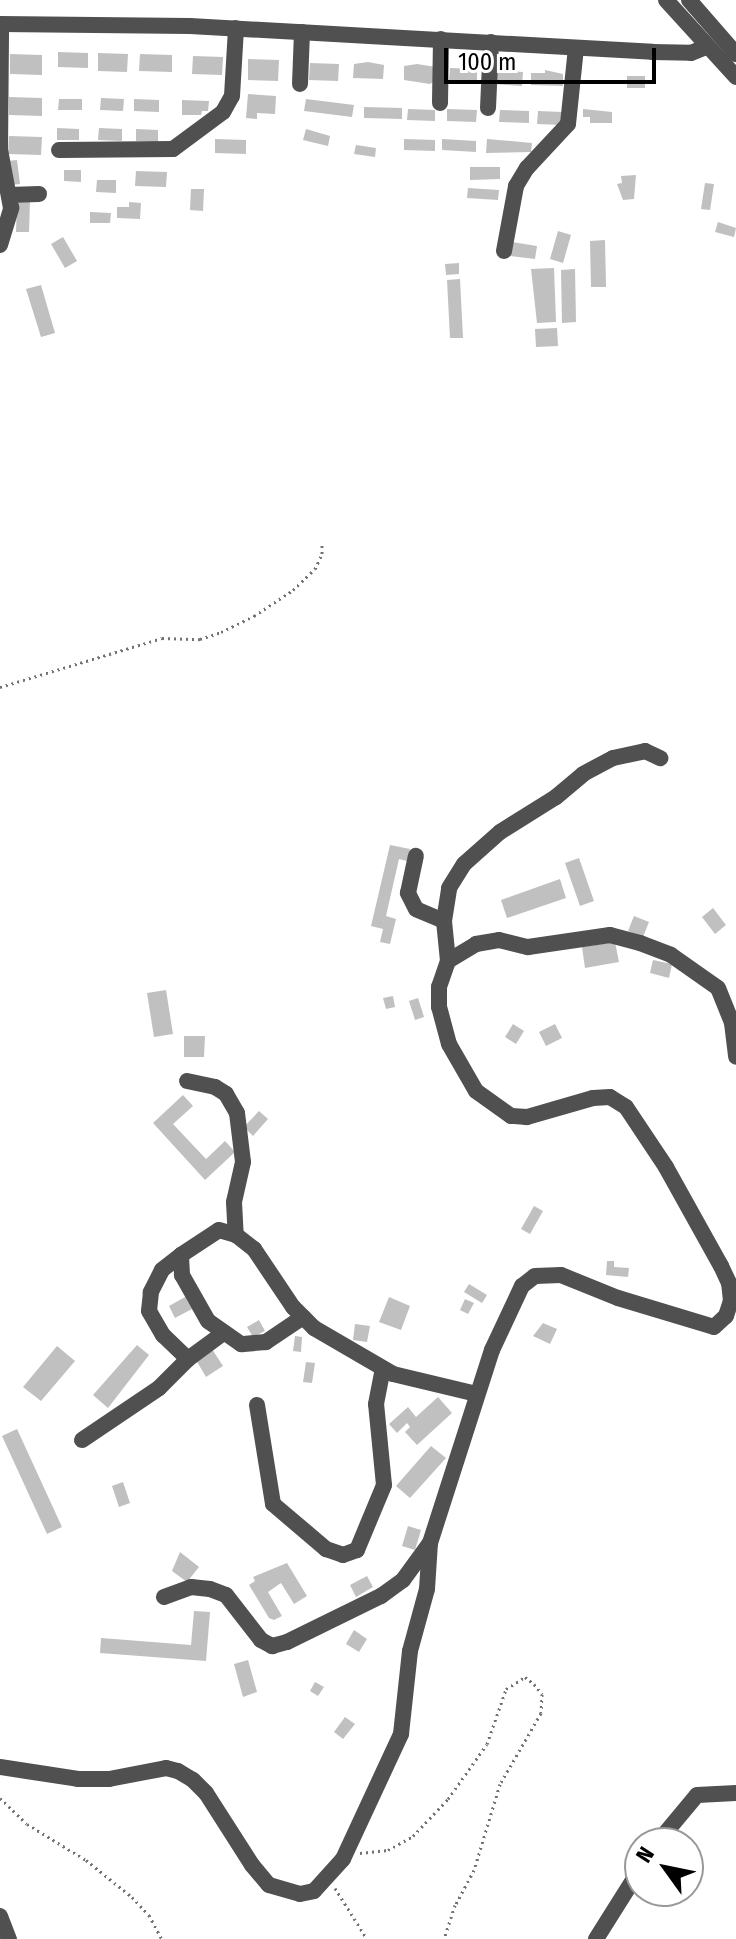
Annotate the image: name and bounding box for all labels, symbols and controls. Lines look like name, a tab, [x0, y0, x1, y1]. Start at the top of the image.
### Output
scale bar	[448, 32, 660, 82]
text: 100 m	[458, 48, 516, 76]
north arrow	[624, 1827, 704, 1907]
text: N	[630, 1842, 660, 1868]

